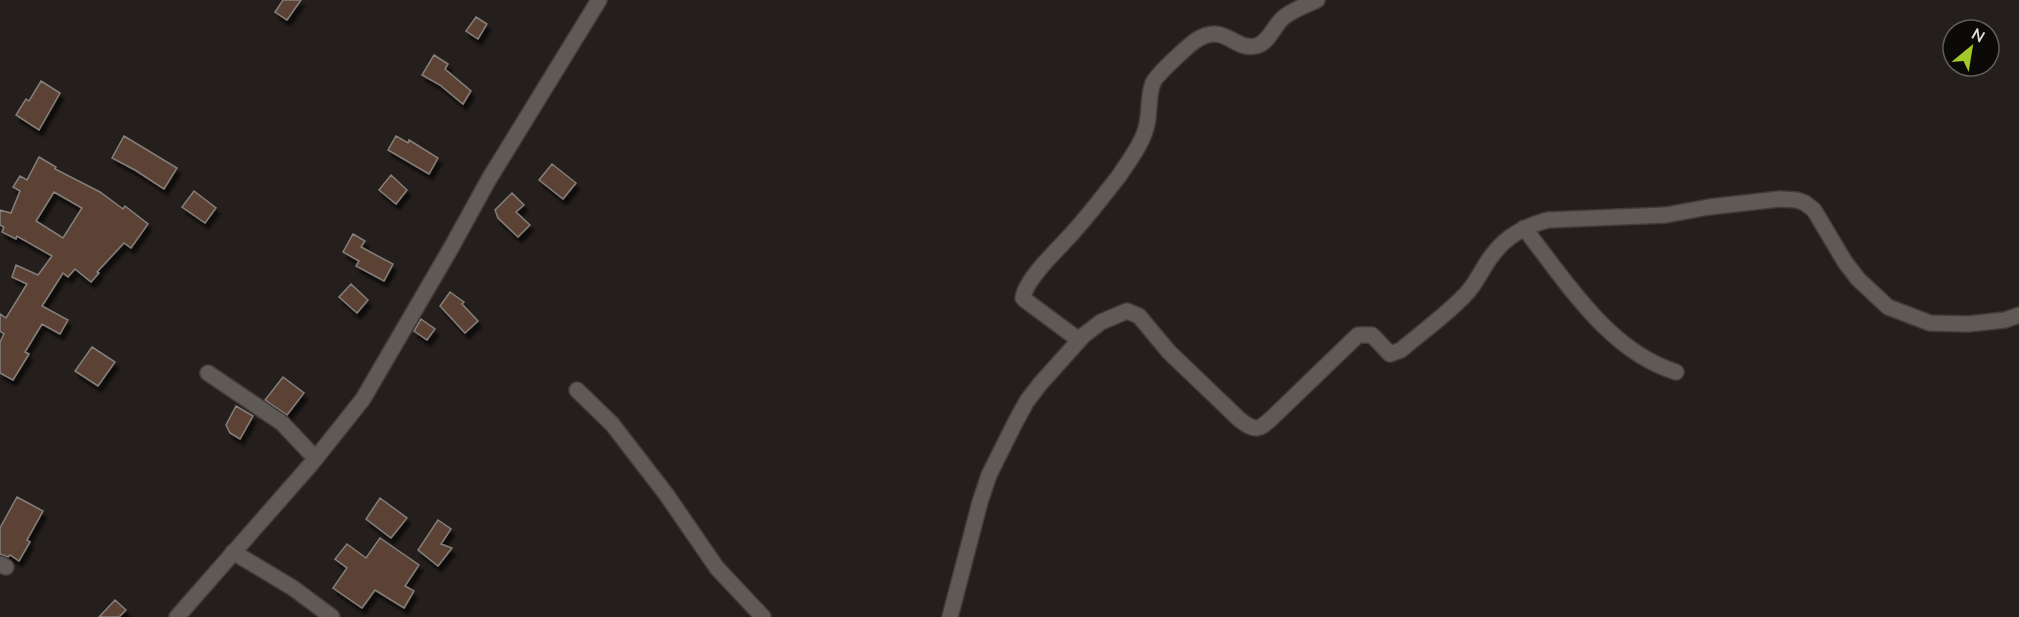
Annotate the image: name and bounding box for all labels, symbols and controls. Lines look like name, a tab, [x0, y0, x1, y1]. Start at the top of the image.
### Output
north arrow	[1941, 18, 2001, 78]
text: N	[1967, 23, 1989, 48]

